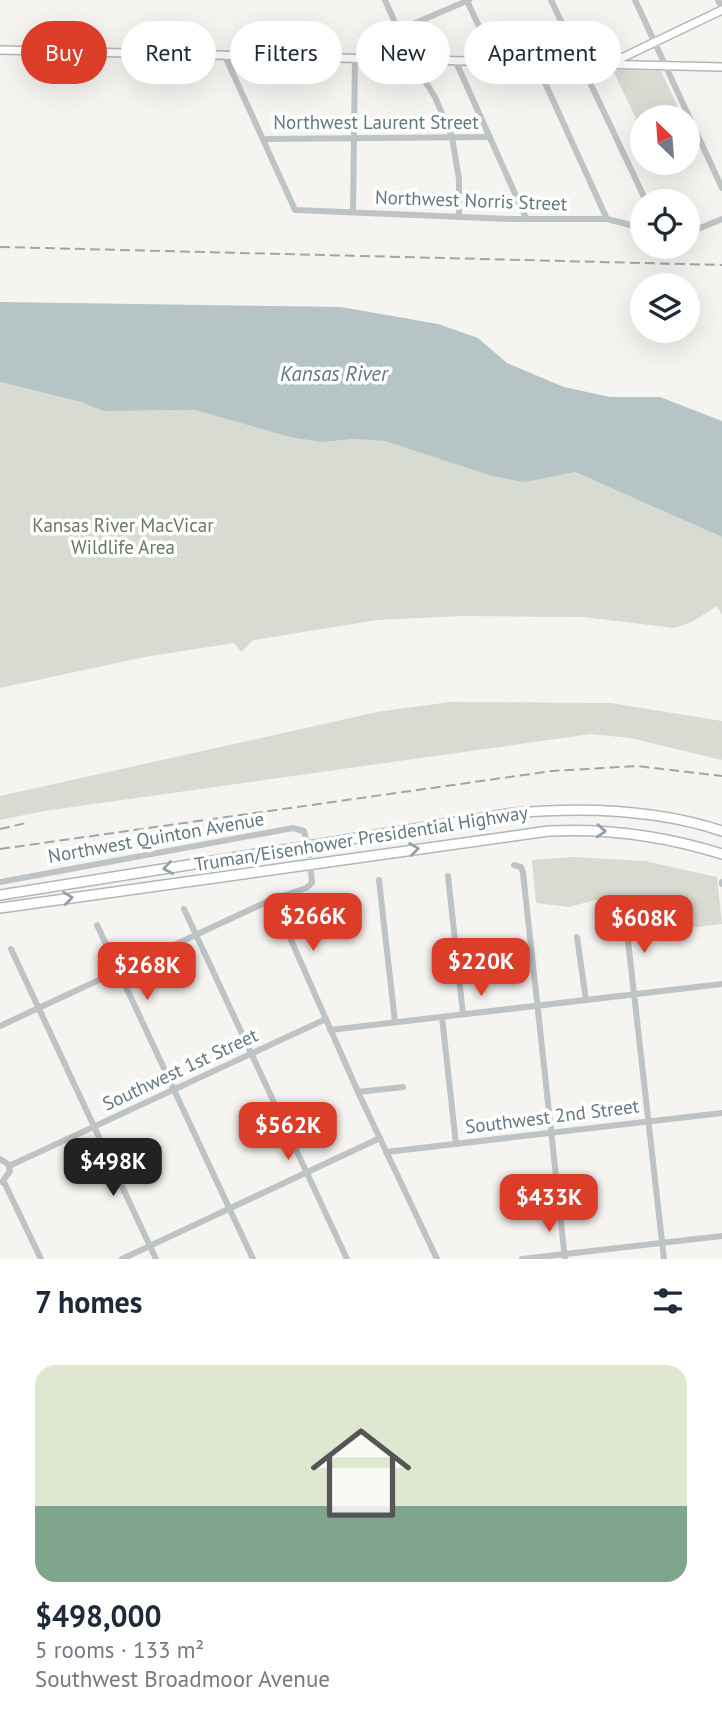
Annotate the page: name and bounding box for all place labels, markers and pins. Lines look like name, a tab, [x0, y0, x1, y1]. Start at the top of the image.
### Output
pin: $266K	[264, 894, 362, 953]
pin: $608K	[595, 895, 693, 955]
pin: $220K	[432, 939, 530, 998]
pin: $268K	[98, 942, 196, 1002]
pin: $562K	[239, 1102, 337, 1162]
pin: $498K	[64, 1138, 162, 1198]
pin: $433K	[500, 1174, 598, 1234]

